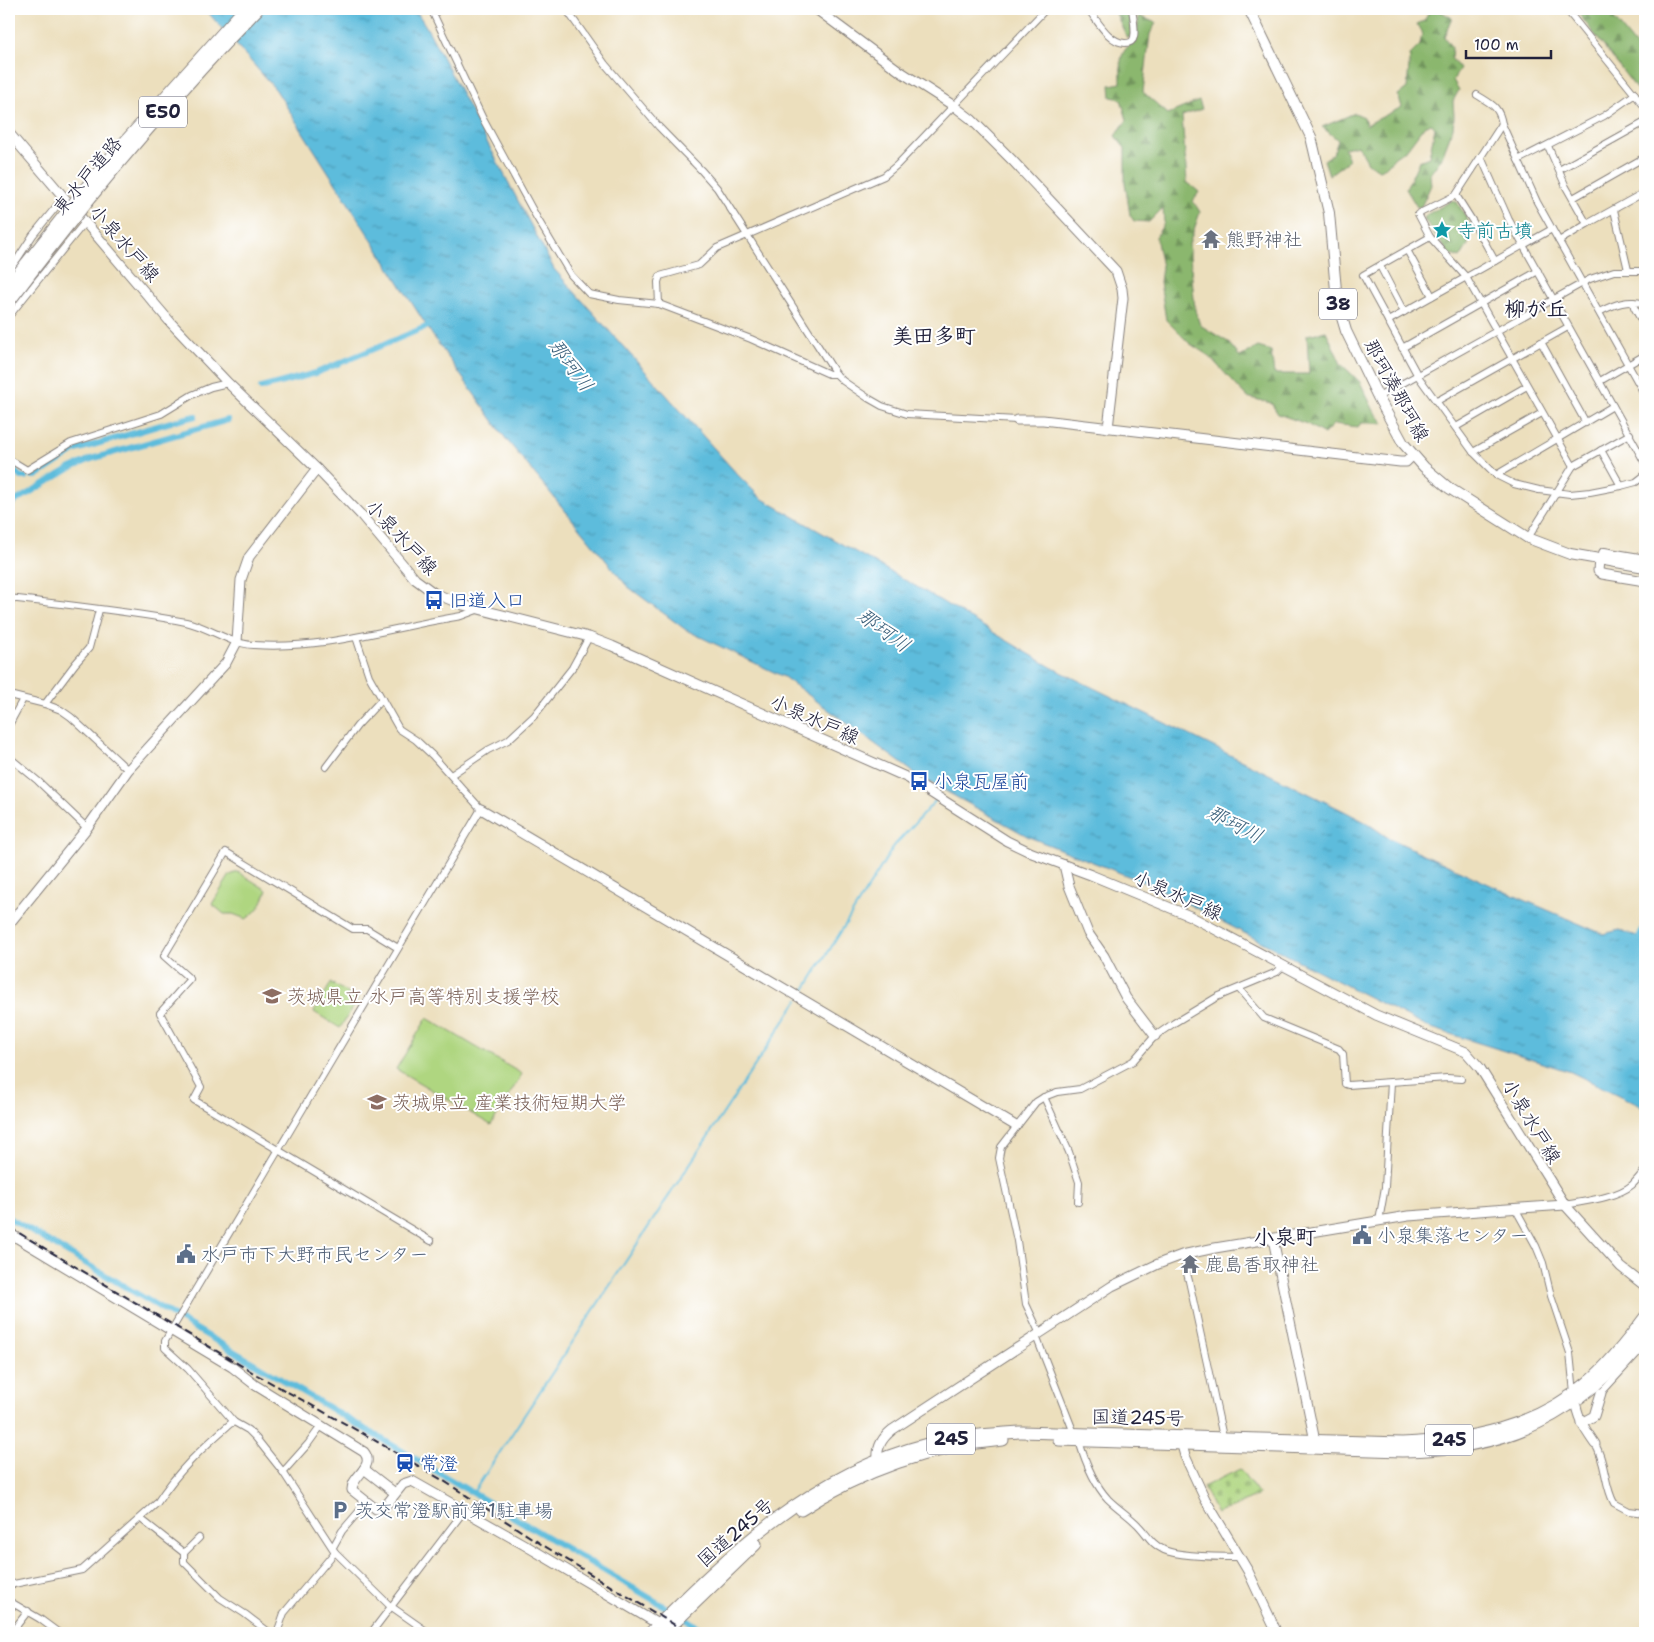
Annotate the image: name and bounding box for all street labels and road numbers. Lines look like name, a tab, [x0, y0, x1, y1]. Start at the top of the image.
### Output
road number: E50	[139, 96, 187, 128]
street label: 東水戸道路	[47, 131, 127, 220]
street label: 小泉水戸線	[84, 199, 165, 287]
road number: 38	[1319, 288, 1357, 320]
street label: 那珂湊那珂線	[1358, 334, 1435, 446]
street label: 小泉水戸線	[360, 494, 443, 581]
street label: 小泉水戸線	[766, 689, 863, 750]
street label: 小泉水戸線	[1129, 865, 1226, 926]
street label: 小泉水戸線	[1496, 1074, 1567, 1168]
street label: 国道245号	[1091, 1404, 1185, 1431]
road number: 245	[927, 1424, 975, 1455]
road number: 245	[1425, 1424, 1473, 1456]
street label: 国道245号	[692, 1492, 779, 1572]

